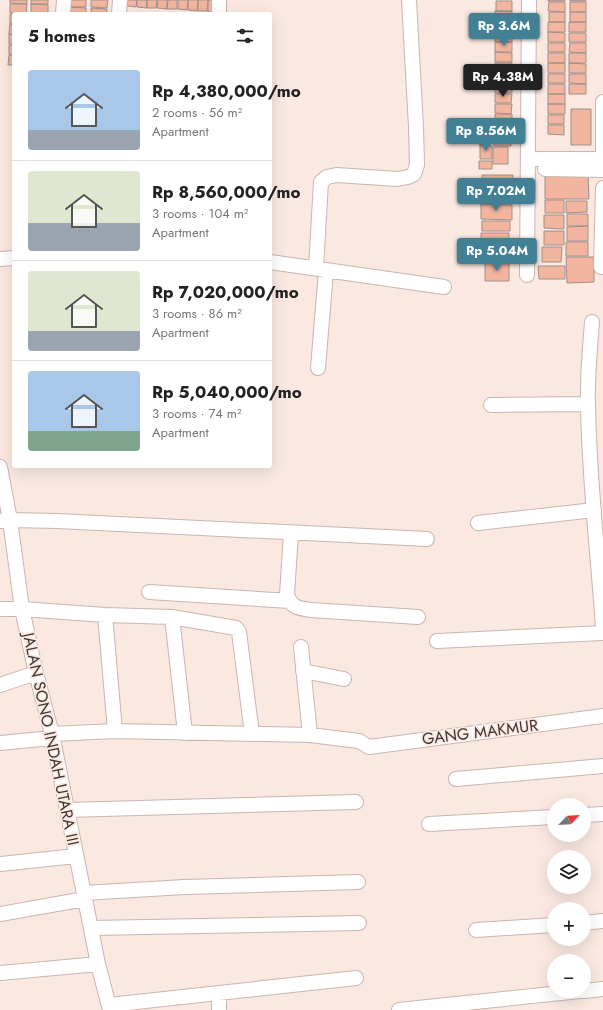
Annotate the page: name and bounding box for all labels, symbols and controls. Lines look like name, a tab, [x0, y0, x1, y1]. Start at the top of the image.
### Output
pin: Rp 3.6M	[467, 13, 541, 47]
text: Rp 3.6M	[478, 16, 530, 35]
text: 5 homes	[28, 24, 95, 48]
icon: filters	[234, 25, 256, 47]
pin: Rp 4.38M	[462, 64, 544, 98]
text: Rp 4.38M	[472, 67, 534, 86]
text: Rp 4,380,000/mo	[152, 79, 301, 103]
icon: home	[60, 86, 108, 134]
text: 2 rooms · 56 m²	[152, 103, 242, 122]
pin: Rp 8.56M	[445, 118, 527, 152]
text: Rp 8.56M	[455, 121, 517, 140]
text: Apartment	[152, 122, 209, 141]
pin: Rp 7.02M	[455, 178, 537, 212]
text: Rp 8,560,000/mo	[152, 180, 300, 204]
text: Rp 7.02M	[466, 181, 526, 200]
icon: home	[60, 187, 108, 235]
text: 3 rooms · 104 m²	[152, 204, 248, 223]
text: Apartment	[152, 223, 209, 242]
pin: Rp 5.04M	[456, 238, 538, 272]
text: Rp 5.04M	[466, 241, 528, 260]
text: Rp 7,020,000/mo	[152, 280, 299, 304]
icon: home	[60, 287, 108, 335]
text: 3 rooms · 86 m²	[152, 304, 242, 323]
text: Apartment	[152, 323, 209, 342]
text: Rp 5,040,000/mo	[152, 380, 302, 404]
icon: home	[60, 387, 108, 435]
text: 3 rooms · 74 m²	[152, 404, 241, 423]
text: Apartment	[152, 423, 209, 442]
street label: JALAN SONO INDAH UTARA III	[17, 628, 85, 848]
street label: GANG MAKMUR	[421, 713, 539, 751]
north arrow	[547, 798, 591, 842]
map controls	[547, 798, 591, 998]
button: layers	[547, 850, 591, 894]
button: +	[547, 902, 591, 946]
button: −	[547, 954, 591, 998]

